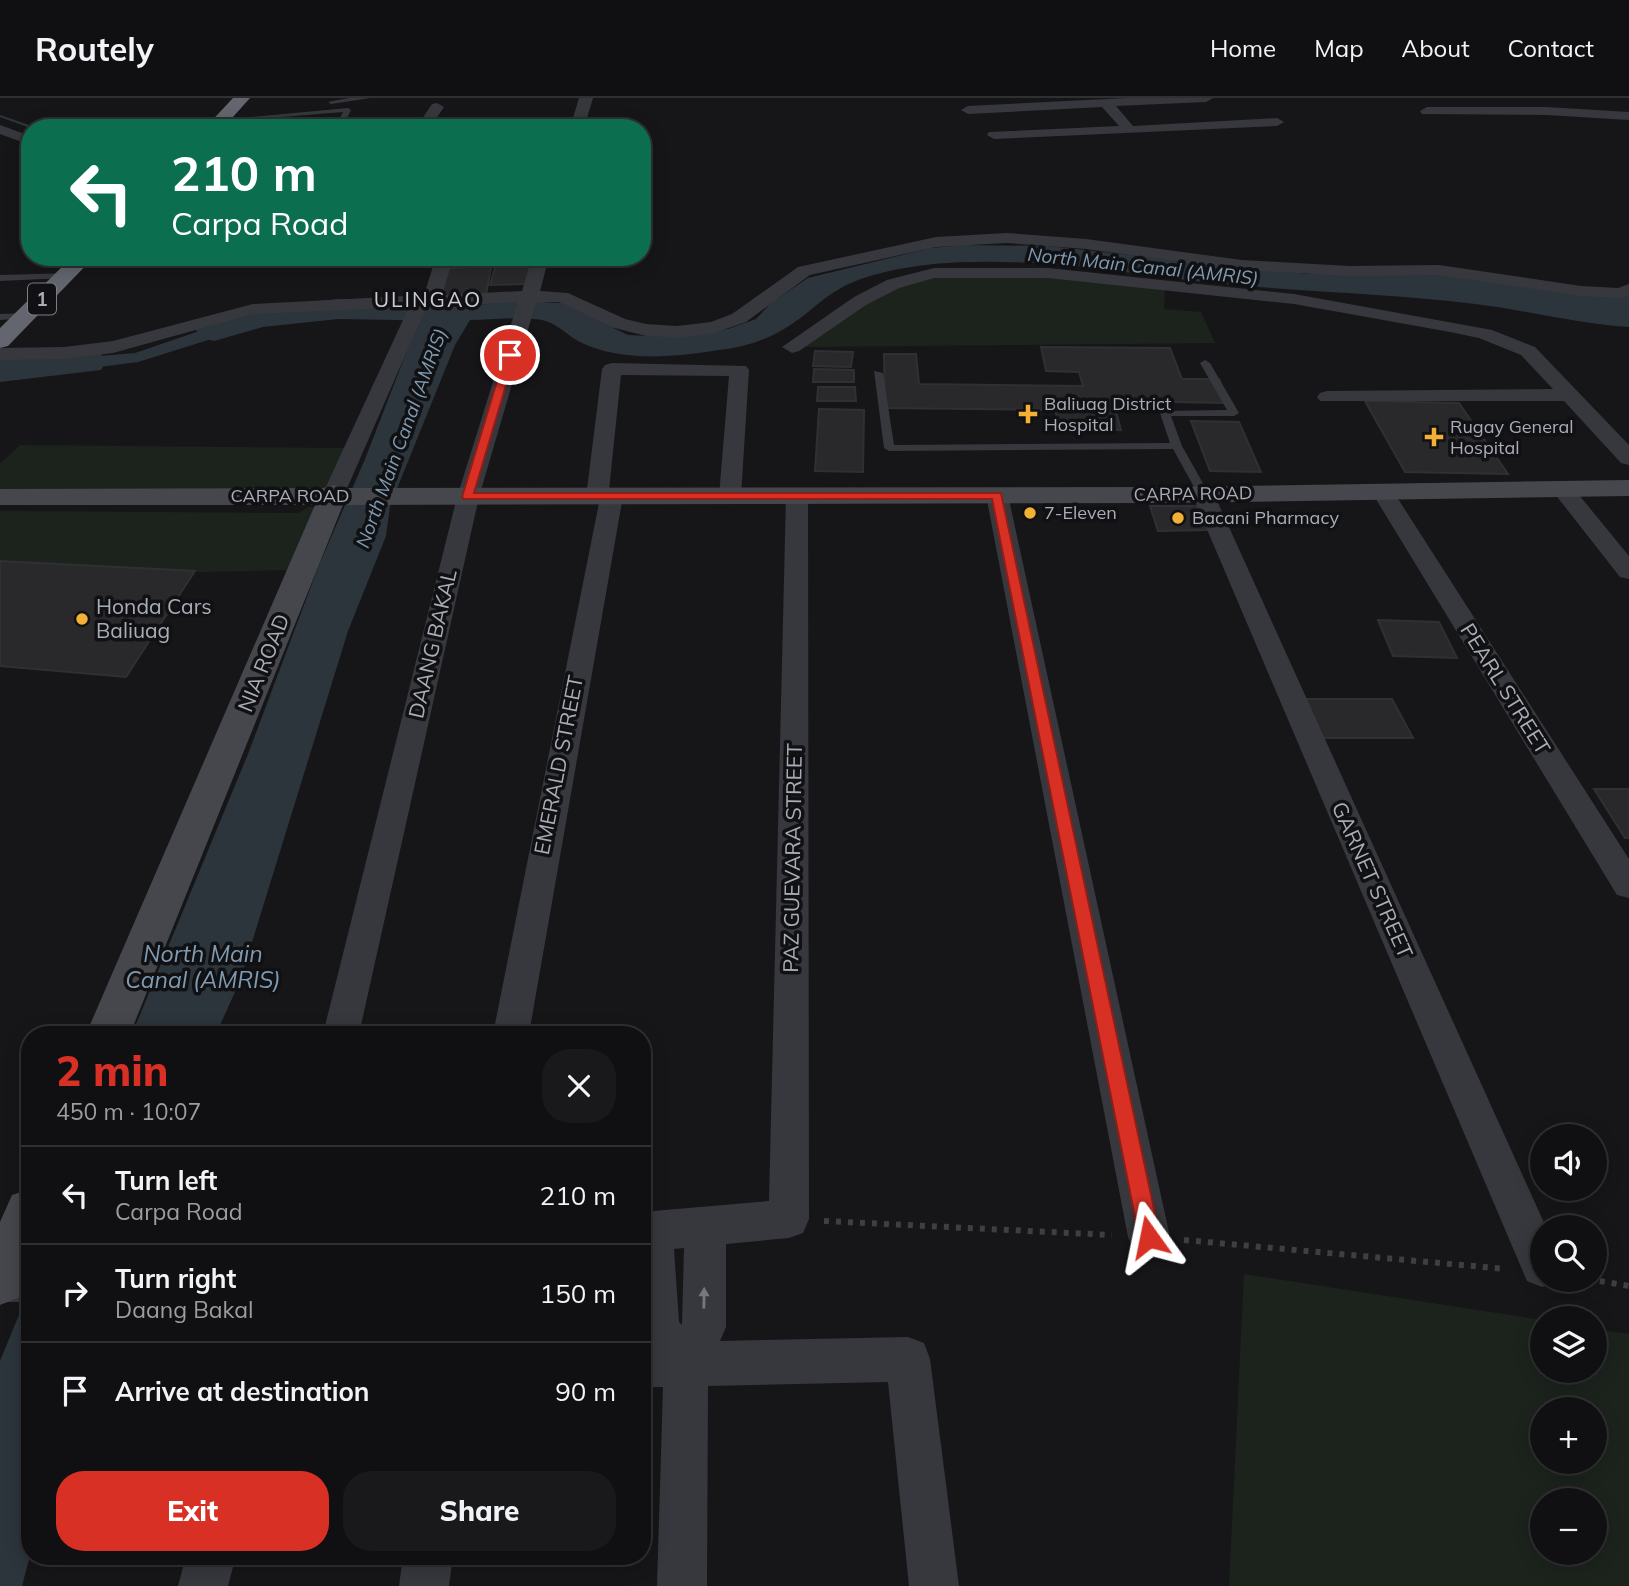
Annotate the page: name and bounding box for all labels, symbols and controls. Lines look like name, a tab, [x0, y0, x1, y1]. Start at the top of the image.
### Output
text: Routely	[35, 28, 154, 69]
text: Home	[1210, 33, 1276, 63]
text: Map	[1314, 33, 1364, 63]
text: About	[1402, 33, 1470, 63]
text: Contact	[1508, 33, 1594, 63]
text: 210 m	[171, 142, 317, 203]
icon: left	[56, 147, 147, 238]
text: Carpa Road	[171, 203, 348, 243]
water label: North Main Canal (AMRIS)	[1026, 242, 1260, 290]
road number: 1	[28, 284, 56, 314]
district label: ULINGAO	[374, 286, 482, 312]
water label: North Main Canal (AMRIS)	[350, 325, 452, 551]
pin	[480, 325, 540, 385]
icon: arrive	[491, 336, 529, 374]
place label: Baliuag District Hospital	[1044, 392, 1171, 436]
marker: Baliuag District Hospital	[1018, 404, 1038, 424]
place label: Rugay General Hospital	[1450, 415, 1573, 459]
marker: Rugay General Hospital	[1424, 427, 1444, 447]
street label: CARPA ROAD	[1133, 481, 1253, 506]
street label: CARPA ROAD	[231, 484, 349, 507]
place label: 7-Eleven	[1044, 501, 1117, 524]
marker: 7-Eleven	[1022, 505, 1038, 521]
place label: Bacani Pharmacy	[1192, 506, 1339, 529]
marker: Bacani Pharmacy	[1170, 510, 1186, 526]
street label: DAANG BAKAL	[402, 566, 462, 721]
place label: Honda Cars Baliuag	[96, 593, 212, 643]
street label: NIA ROAD	[232, 610, 295, 715]
marker: Honda Cars Baliuag	[74, 611, 90, 627]
street label: PEARL STREET	[1455, 618, 1557, 759]
street label: EMERALD STREET	[528, 673, 588, 857]
street label: PAZ GUEVARA STREET	[777, 743, 807, 973]
street label: GARNET STREET	[1327, 797, 1419, 962]
water label: North Main Canal (AMRIS)	[125, 939, 281, 994]
text: 2 min	[56, 1044, 169, 1097]
button: close	[542, 1049, 616, 1123]
text: 450 m · 10:07	[56, 1097, 201, 1126]
map controls	[1530, 1124, 1607, 1565]
button: sound	[1530, 1124, 1607, 1201]
text: Turn left	[115, 1164, 217, 1197]
icon: left	[56, 1176, 94, 1214]
text: 210 m	[540, 1179, 616, 1212]
text: Carpa Road	[115, 1197, 243, 1226]
position arrow	[1112, 1200, 1186, 1274]
button: search	[1530, 1215, 1607, 1292]
text: Turn right	[115, 1262, 236, 1295]
icon: right	[56, 1274, 94, 1312]
text: 150 m	[540, 1277, 616, 1310]
one-way arrow	[698, 1287, 710, 1309]
text: Daang Bakal	[115, 1295, 254, 1324]
button: layers	[1530, 1306, 1607, 1383]
icon: arrive	[56, 1372, 94, 1410]
text: Arrive at destination	[115, 1375, 370, 1408]
text: 90 m	[555, 1375, 616, 1408]
button: +	[1530, 1397, 1607, 1474]
button: Exit	[56, 1471, 329, 1551]
button: Share	[343, 1471, 616, 1551]
button: −	[1530, 1488, 1607, 1565]

